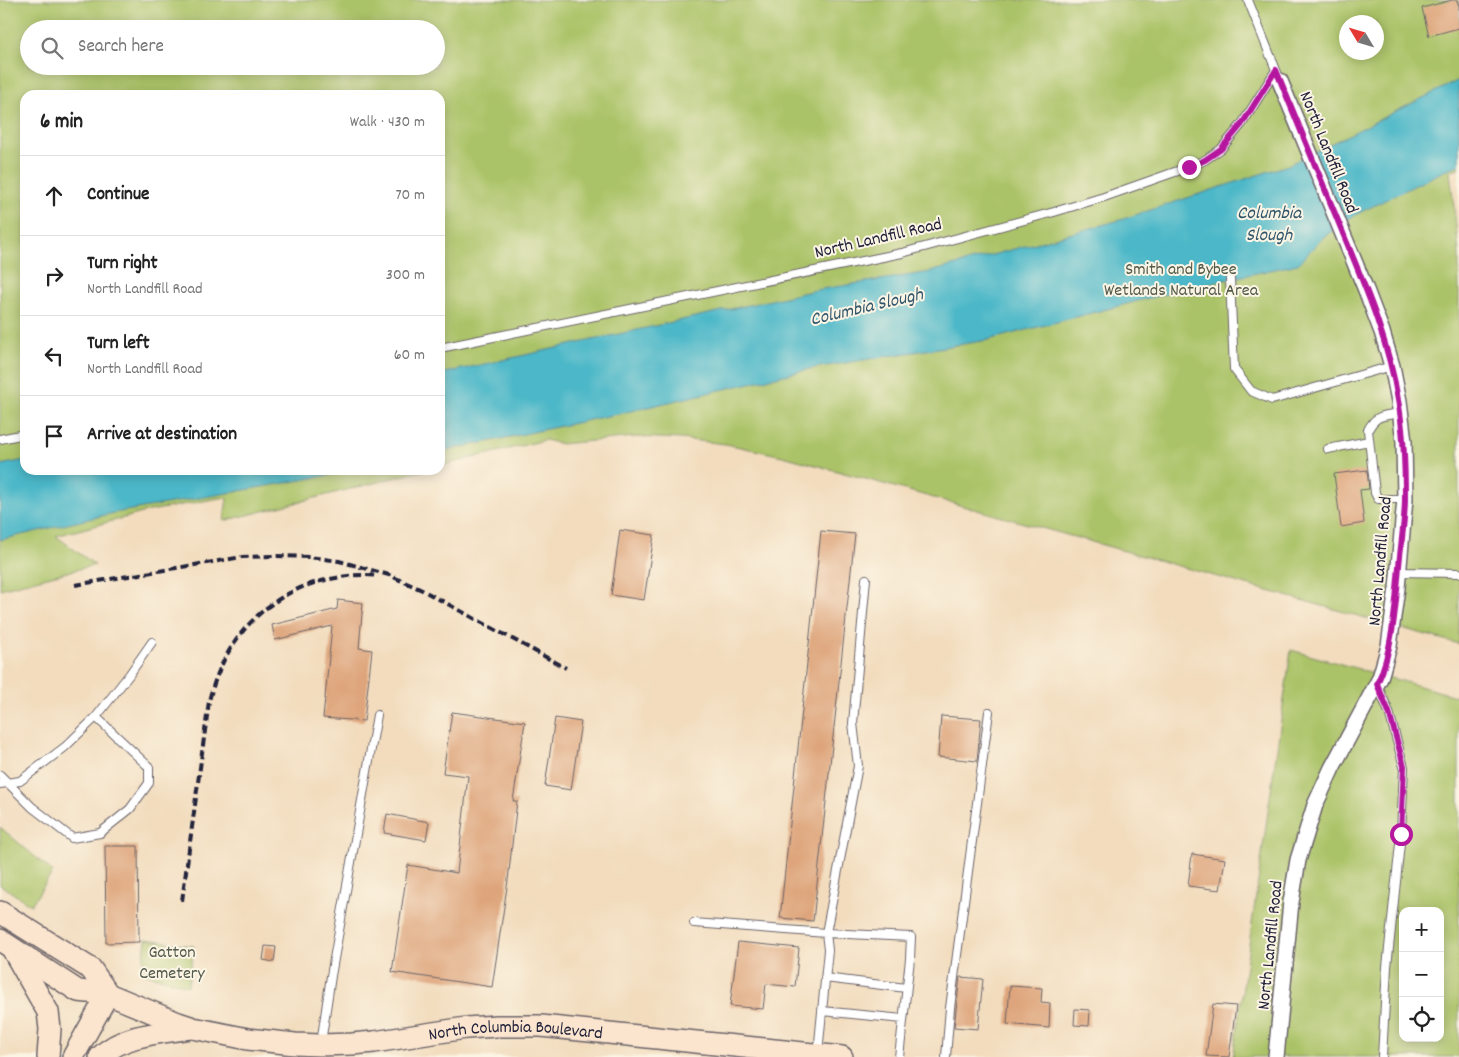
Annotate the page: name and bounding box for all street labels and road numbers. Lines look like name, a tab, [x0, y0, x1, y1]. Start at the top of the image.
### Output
street label: North Landfill Road	[1292, 88, 1364, 218]
street label: North Landfill Road	[813, 213, 945, 266]
street label: North Landfill Road	[1363, 495, 1400, 627]
street label: North Landfill Road	[1252, 879, 1291, 1011]
street label: North Columbia Boulevard	[427, 1016, 604, 1049]

